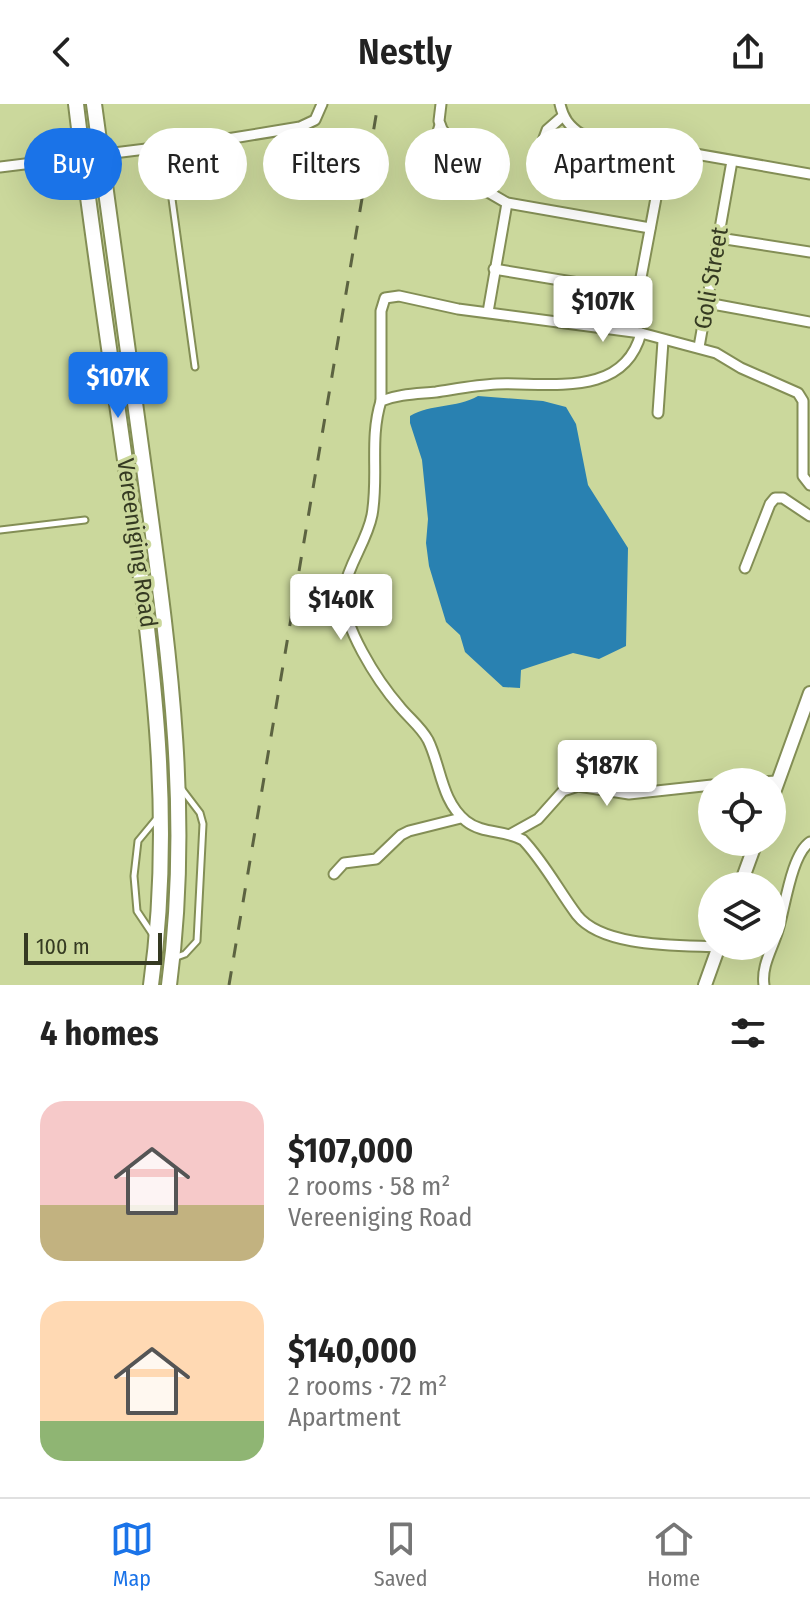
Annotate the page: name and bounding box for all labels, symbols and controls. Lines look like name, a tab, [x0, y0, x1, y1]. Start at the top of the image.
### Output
icon: back	[40, 30, 84, 74]
text: Nestly	[358, 30, 452, 74]
icon: share	[726, 30, 770, 74]
chip: Buy	[24, 128, 122, 200]
chip: Rent	[138, 128, 247, 200]
chip: Filters	[263, 128, 389, 200]
chip: New	[405, 128, 510, 200]
chip: Apartment	[526, 128, 703, 200]
street label: Goli Street	[688, 224, 734, 331]
pin: $107K	[547, 276, 659, 344]
text: $107K	[572, 286, 634, 317]
pin: $107K	[62, 352, 174, 420]
text: $107K	[87, 362, 149, 393]
street label: Vereeniging Road	[111, 457, 163, 629]
pin: $140K	[285, 574, 397, 642]
text: $140K	[308, 584, 374, 615]
pin: $187K	[551, 740, 663, 808]
text: $187K	[576, 750, 638, 781]
map controls	[698, 768, 786, 960]
button: locate	[698, 768, 786, 856]
button: layers	[698, 872, 786, 960]
scale bar	[24, 929, 162, 965]
text: 100 m	[36, 933, 90, 960]
icon: filters	[726, 1011, 770, 1055]
text: 4 homes	[40, 1013, 159, 1054]
text: $107,000	[288, 1130, 413, 1171]
icon: home	[104, 1133, 200, 1229]
text: 2 rooms · 58 m²	[288, 1171, 450, 1202]
text: Vereeniging Road	[288, 1202, 472, 1233]
text: $140,000	[288, 1330, 417, 1371]
icon: home	[104, 1333, 200, 1429]
text: 2 rooms · 72 m²	[288, 1371, 447, 1402]
text: Apartment	[288, 1402, 401, 1433]
tab: Map	[110, 1517, 154, 1592]
tab: Saved	[374, 1517, 428, 1592]
tab: Home	[647, 1517, 700, 1592]

